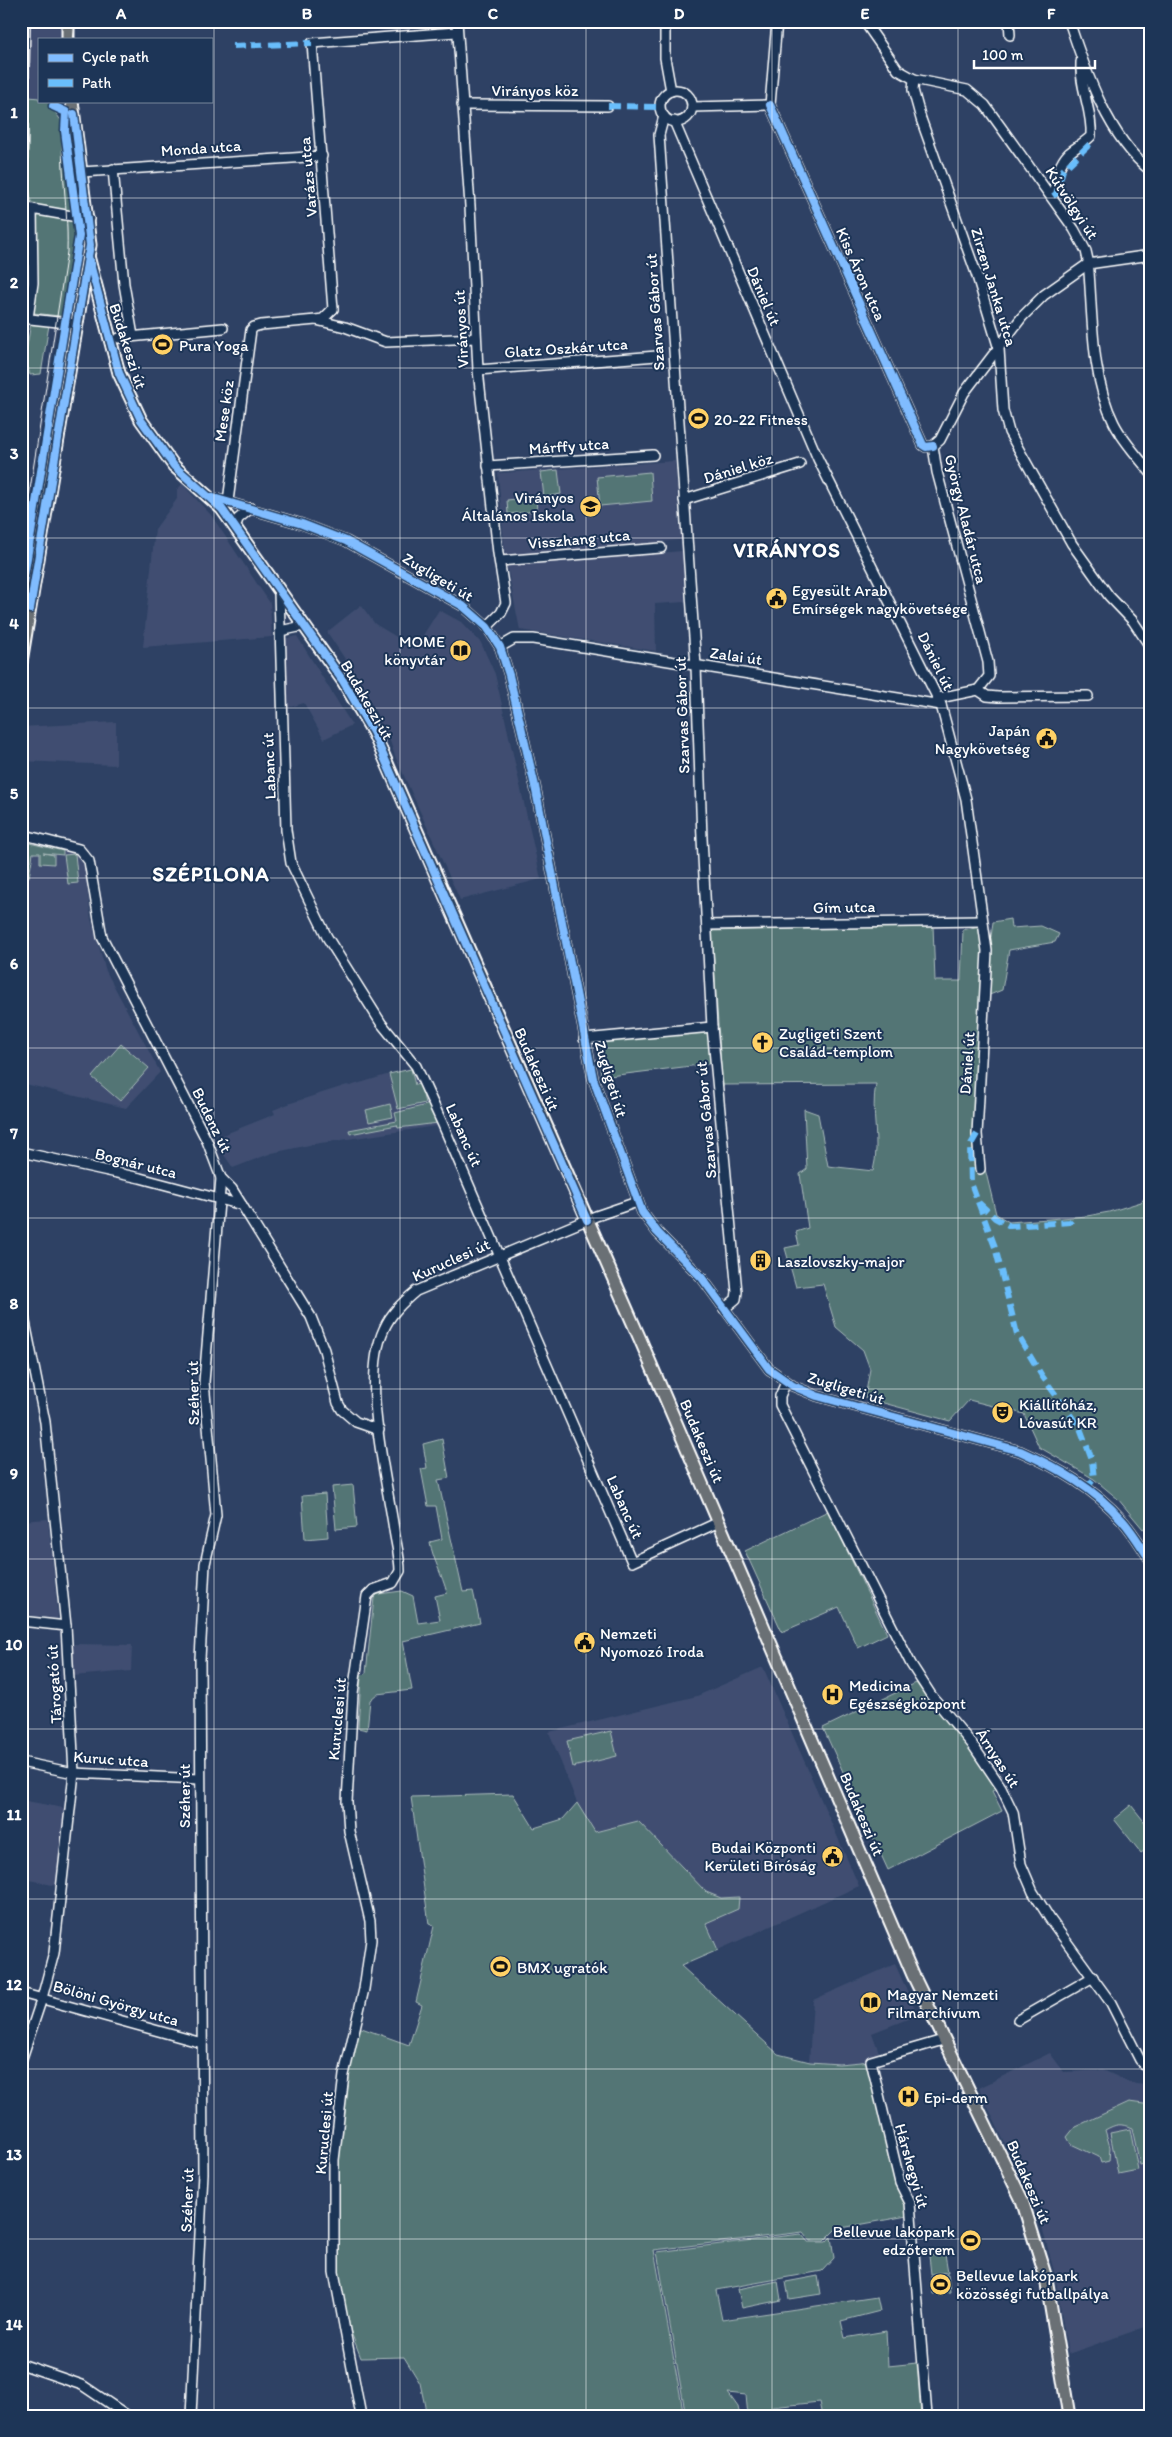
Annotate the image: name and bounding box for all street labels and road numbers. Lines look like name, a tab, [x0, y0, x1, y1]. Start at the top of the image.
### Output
street label: Virányos köz	[492, 81, 579, 100]
street label: Monda utca	[160, 136, 243, 160]
street label: Varázs utca	[295, 136, 321, 218]
street label: Kútvölgyi út	[1041, 163, 1103, 243]
street label: Kiss Áron utca	[832, 224, 890, 324]
street label: Zirzen Janka utca	[967, 225, 1021, 349]
street label: Szarvas Gábor út	[641, 253, 669, 371]
street label: Dániel út	[743, 263, 785, 329]
street label: Virányos út	[449, 290, 473, 368]
street label: Budakeszi út	[105, 301, 151, 391]
street label: Glatz Oszkár utca	[504, 334, 628, 362]
street label: Mese köz	[210, 378, 238, 443]
street label: Márffy utca	[528, 434, 610, 458]
street label: Dániel köz	[701, 448, 776, 488]
street label: György Aladár utca	[941, 452, 991, 586]
street label: Visszhang utca	[527, 525, 632, 553]
street label: Zugligeti út	[399, 548, 477, 606]
street label: Dániel út	[914, 629, 958, 693]
street label: Zalai út	[709, 643, 763, 669]
street label: Szarvas Gábor út	[670, 656, 694, 774]
street label: Budakeszi út	[337, 657, 397, 743]
street label: Labanc út	[258, 732, 280, 800]
street label: Gím utca	[813, 897, 875, 917]
street label: Budakeszi út	[510, 1025, 564, 1113]
street label: Dániel út	[955, 1031, 979, 1095]
street label: Zugligeti út	[590, 1038, 632, 1120]
street label: Szarvas Gábor út	[691, 1061, 721, 1179]
street label: Budenz út	[188, 1084, 236, 1156]
street label: Labanc út	[442, 1100, 486, 1170]
street label: Bognár utca	[93, 1144, 180, 1183]
street label: Kuruclesi út	[409, 1234, 493, 1286]
street label: Széher út	[183, 1360, 203, 1426]
street label: Zugligeti út	[805, 1367, 887, 1409]
street label: Budakeszi út	[676, 1396, 728, 1486]
street label: Labanc út	[603, 1472, 647, 1542]
street label: Tárogató út	[42, 1644, 66, 1724]
street label: Kuruclesi út	[324, 1677, 350, 1761]
street label: Árnyas út	[972, 1725, 1024, 1791]
street label: Kuruc utca	[73, 1747, 150, 1771]
street label: Széher út	[175, 1764, 194, 1828]
street label: Budakeszi út	[836, 1769, 888, 1859]
street label: Bölöni György utca	[51, 1976, 181, 2030]
street label: Kuruclesi út	[311, 2091, 337, 2175]
street label: Hárshegyi út	[891, 2121, 933, 2211]
street label: Budakeszi út	[1003, 2137, 1055, 2227]
street label: Széher út	[176, 2167, 198, 2233]

